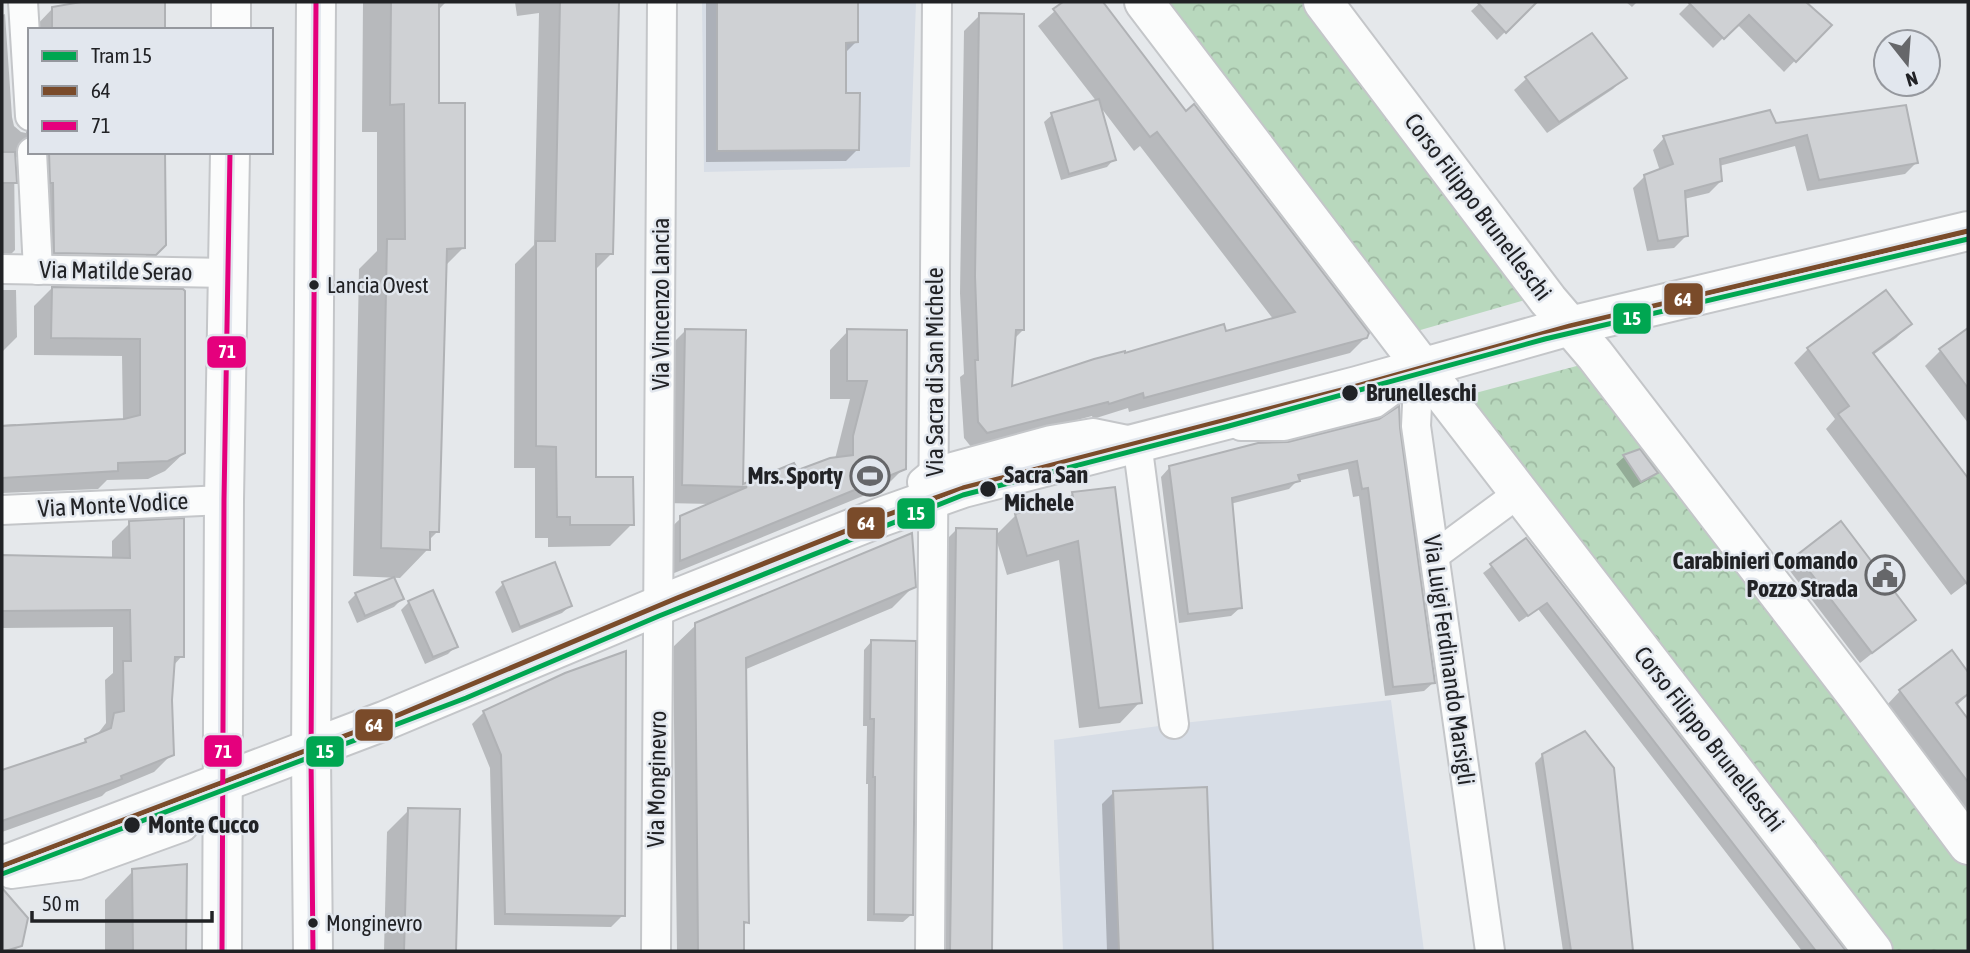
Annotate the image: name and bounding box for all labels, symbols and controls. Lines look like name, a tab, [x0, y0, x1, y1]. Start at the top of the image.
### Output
legend	[28, 28, 273, 154]
north arrow	[1872, 28, 1942, 98]
text: Tram 15	[91, 43, 152, 67]
text: N	[1903, 67, 1921, 91]
text: 64	[91, 78, 111, 102]
street label: Corso Filippo Brunelleschi	[1399, 108, 1558, 305]
text: 71	[91, 113, 111, 137]
street label: Via Vincenzo Lancia	[647, 218, 674, 390]
street label: Via Matilde Serao	[39, 256, 193, 285]
street label: Via Sacra di San Michele	[921, 267, 948, 477]
place label: Lancia Ovest	[327, 272, 429, 298]
marker: Lancia Ovest	[307, 278, 321, 292]
line badge: 64	[1663, 282, 1704, 316]
text: 64	[1674, 288, 1692, 310]
line badge: 15	[1612, 302, 1652, 335]
text: 15	[1623, 307, 1641, 329]
line badge: 71	[206, 335, 247, 369]
text: 71	[218, 340, 236, 362]
place label: Brunelleschi	[1366, 379, 1476, 406]
marker: Brunelleschi	[1340, 383, 1360, 403]
sports icon: Mrs. Sporty	[849, 455, 891, 497]
place label: Sacra San Michele	[1004, 461, 1088, 516]
place label: Mrs. Sporty	[747, 462, 843, 489]
marker: Sacra San Michele	[978, 479, 998, 499]
street label: Via Monte Vodice	[37, 487, 189, 522]
line badge: 15	[896, 497, 936, 530]
text: 15	[907, 502, 925, 524]
line badge: 64	[846, 506, 886, 540]
text: 64	[857, 512, 875, 534]
street label: Via Luigi Ferdinando Marsigli	[1419, 533, 1480, 787]
place label: Carabinieri Comando Pozzo Strada	[1673, 547, 1858, 602]
public building icon: Carabinieri Comando Pozzo Strada	[1864, 554, 1906, 596]
street label: Corso Filippo Brunelleschi	[1629, 641, 1790, 836]
line badge: 64	[354, 708, 394, 742]
street label: Via Monginevro	[642, 710, 671, 848]
text: 64	[365, 714, 383, 736]
line badge: 71	[203, 734, 243, 768]
line badge: 15	[305, 735, 345, 768]
text: 71	[214, 740, 232, 762]
text: 15	[316, 740, 334, 762]
place label: Monte Cucco	[148, 811, 259, 838]
marker: Monte Cucco	[122, 815, 142, 835]
scale bar	[32, 880, 212, 924]
text: 50 m	[42, 891, 80, 915]
place label: Monginevro	[326, 910, 423, 936]
marker: Monginevro	[306, 916, 320, 930]

